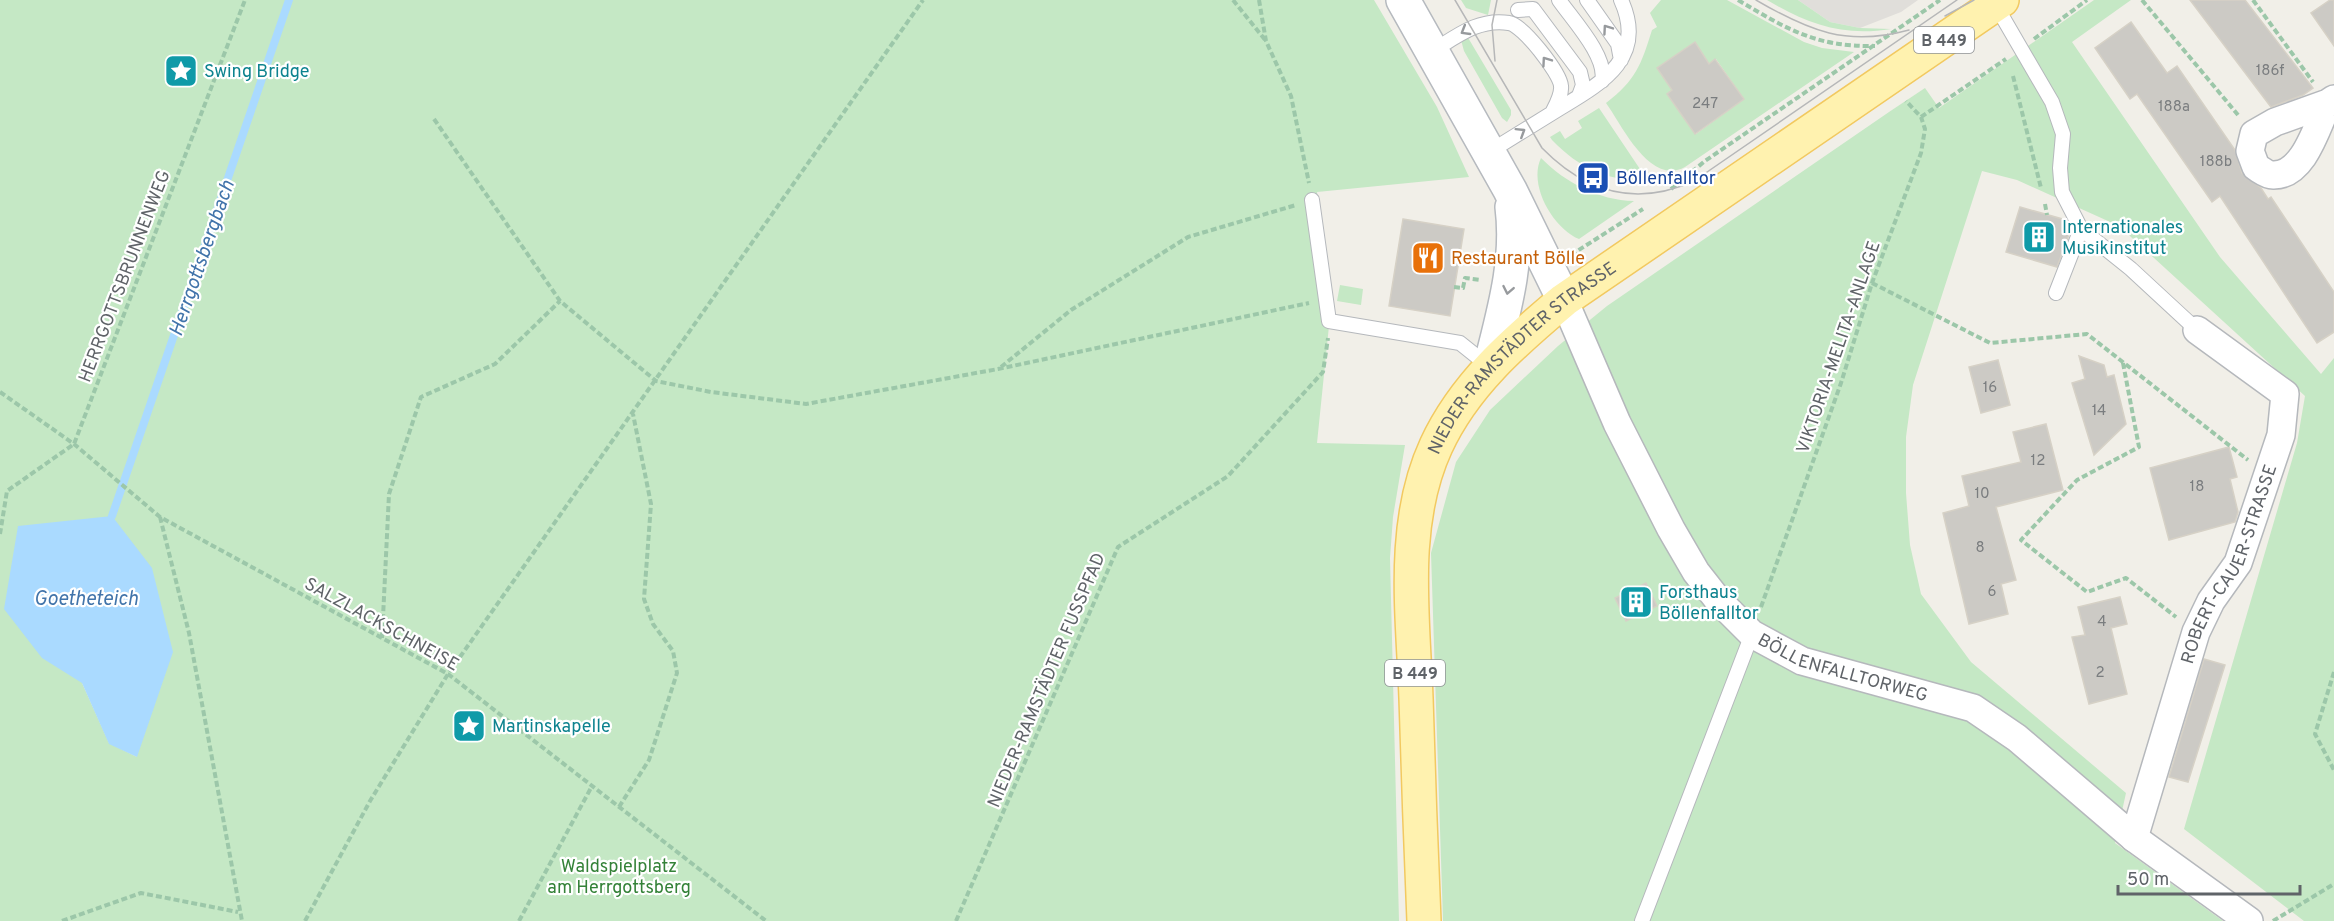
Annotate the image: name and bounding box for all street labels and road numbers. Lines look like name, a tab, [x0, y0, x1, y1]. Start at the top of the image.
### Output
road number: B 449	[1914, 27, 1974, 53]
street label: HERRGOTTSBRUNNENWEG	[74, 167, 177, 386]
street label: VIKTORIA-MELITA-ANLAGE	[1792, 238, 1887, 457]
street label: NIEDER-RAMSTÄDTER STRASSE	[1424, 257, 1621, 458]
street label: ROBERT-CAUER-STRASSE	[2177, 462, 2283, 667]
street label: NIEDER-RAMSTÄDTER FUSSPFAD	[981, 549, 1112, 811]
street label: SALZLACKSCHNEISE	[300, 573, 463, 677]
street label: BÖLLENFALLTORWEG	[1753, 629, 1930, 708]
road number: B 449	[1385, 660, 1445, 686]

